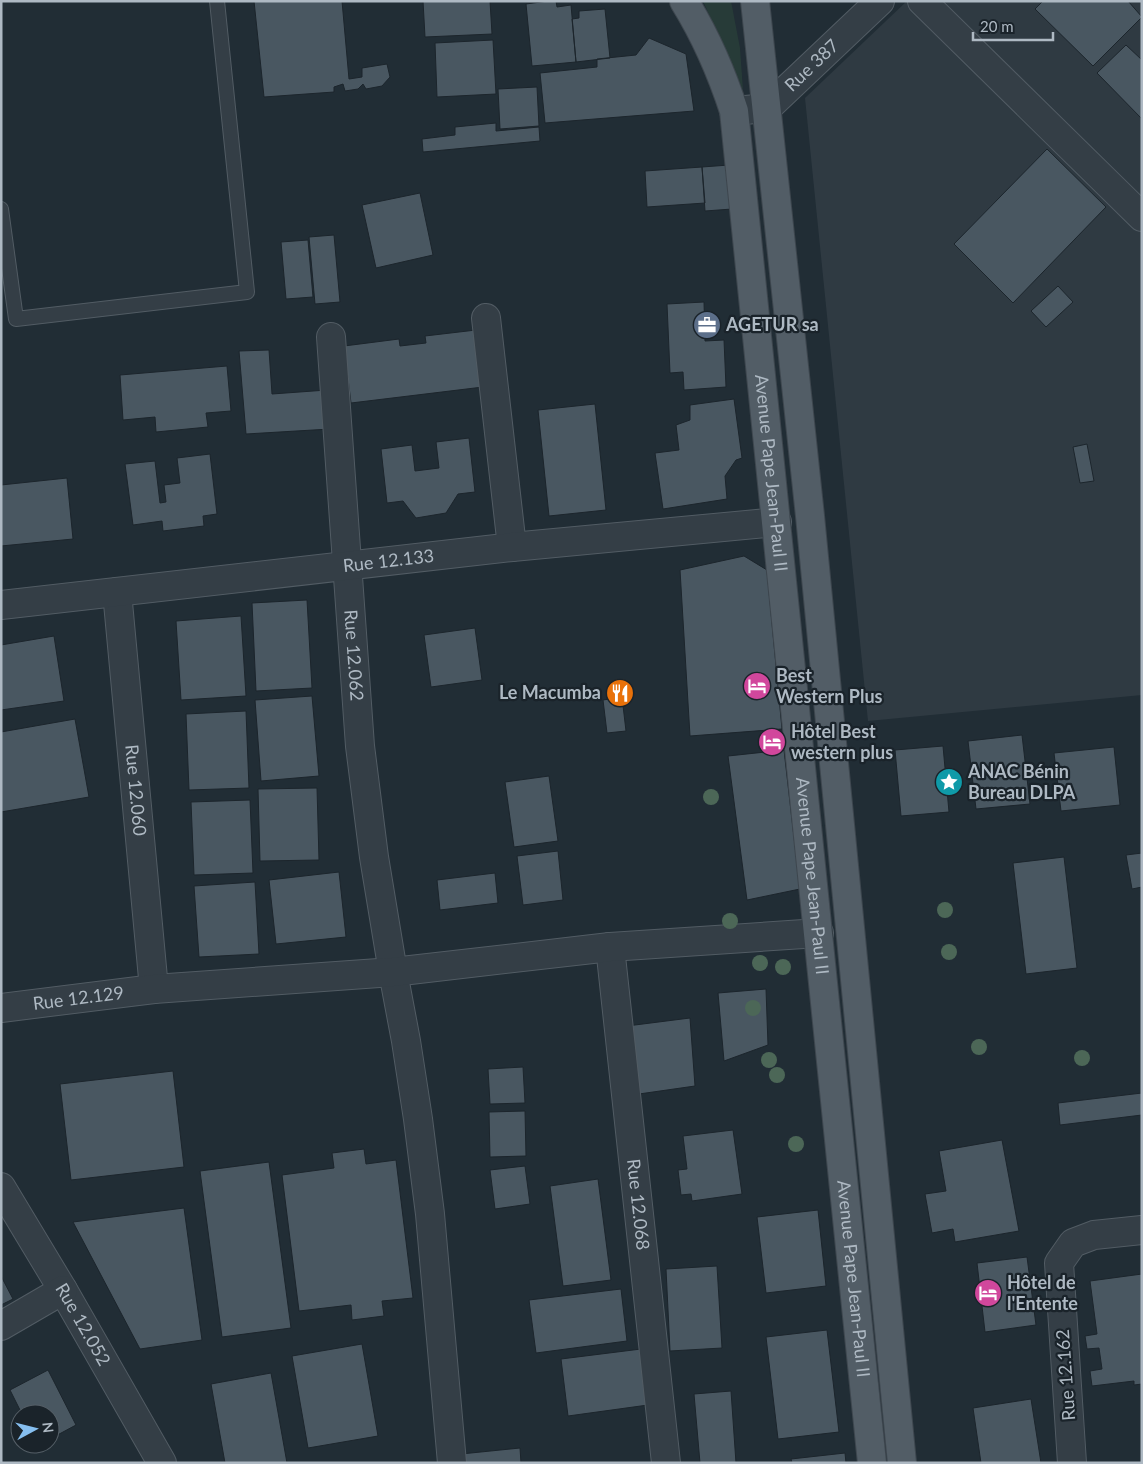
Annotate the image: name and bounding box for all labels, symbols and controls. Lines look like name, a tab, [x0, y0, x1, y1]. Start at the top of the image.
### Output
scale bar	[973, 10, 1053, 42]
text: 20 m	[980, 17, 1014, 35]
street label: Rue 387	[780, 34, 843, 96]
office icon: AGETUR sa	[692, 310, 722, 340]
place label: AGETUR sa	[725, 313, 819, 335]
street label: Avenue Pape Jean-Paul II	[751, 373, 793, 573]
street label: Rue 12.133	[342, 544, 435, 576]
street label: Rue 12.062	[340, 609, 369, 702]
place label: Best Western Plus	[776, 664, 883, 707]
hotel icon: Best Western Plus	[742, 671, 772, 701]
restaurant icon: Le Macumba	[605, 678, 635, 708]
place label: Le Macumba	[499, 681, 601, 703]
place label: Hôtel Best western plus	[791, 720, 893, 763]
hotel icon: Hôtel Best western plus	[757, 727, 787, 757]
street label: Rue 12.060	[121, 743, 152, 837]
place label: ANAC Bénin Bureau DLPA	[967, 760, 1076, 803]
place icon: ANAC Bénin Bureau DLPA	[934, 767, 964, 797]
street label: Avenue Pape Jean-Paul II	[792, 776, 834, 976]
street label: Rue 12.129	[31, 981, 125, 1014]
street label: Rue 12.068	[623, 1158, 655, 1251]
street label: Avenue Pape Jean-Paul II	[833, 1179, 875, 1378]
place label: Hôtel de l'Entente	[1007, 1271, 1078, 1314]
hotel icon: Hôtel de l'Entente	[973, 1278, 1003, 1308]
street label: Rue 12.052	[51, 1279, 116, 1369]
street label: Rue 12.162	[1051, 1329, 1079, 1421]
north arrow	[10, 1404, 60, 1454]
text: N	[39, 1421, 57, 1434]

